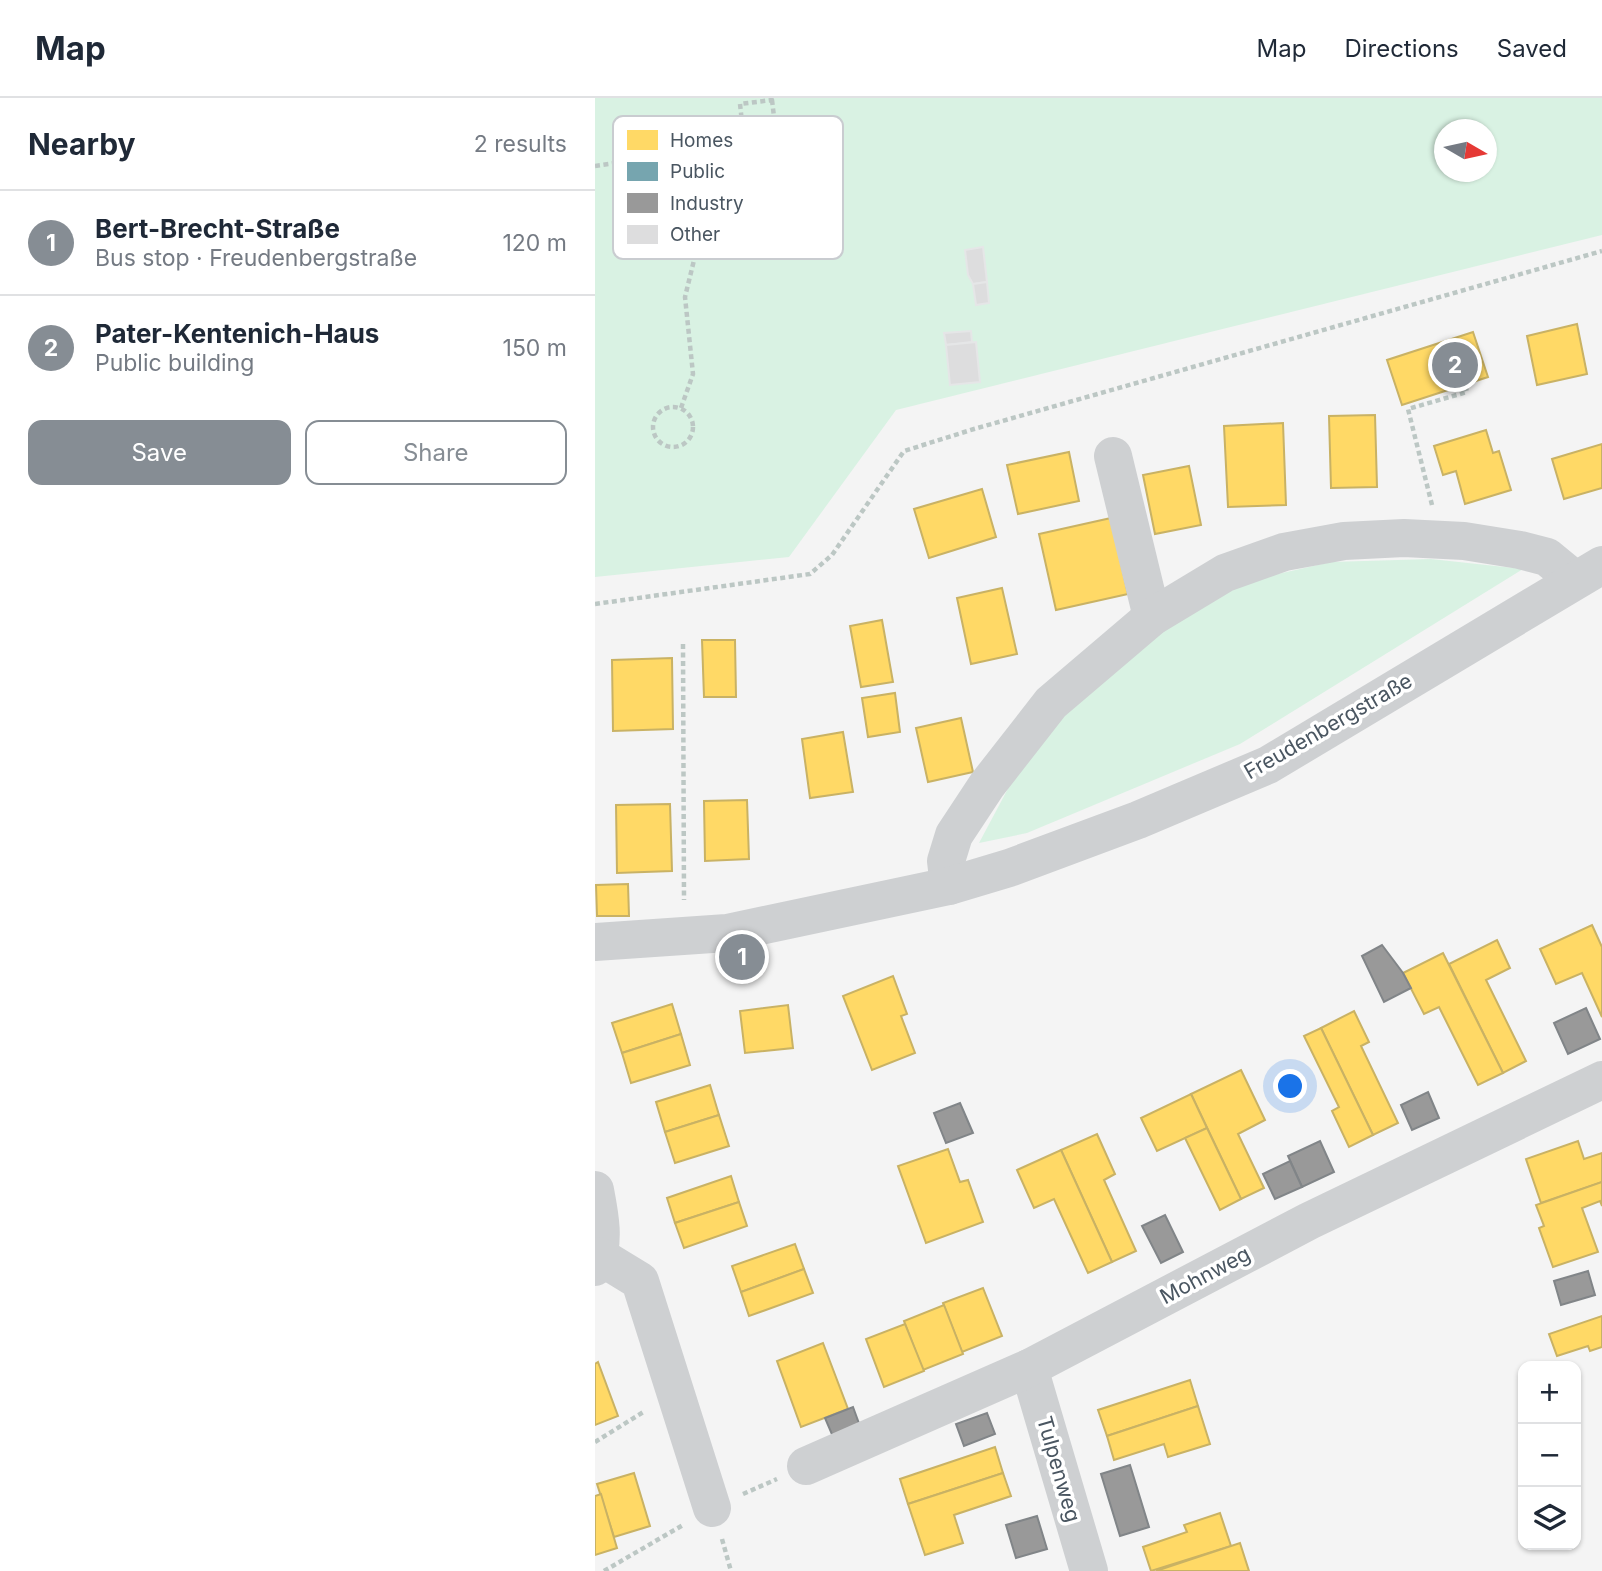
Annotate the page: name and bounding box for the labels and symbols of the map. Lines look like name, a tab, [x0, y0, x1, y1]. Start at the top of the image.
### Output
legend	[613, 116, 843, 259]
north arrow	[1434, 119, 1497, 182]
text: Homes	[670, 129, 733, 152]
text: Public	[670, 160, 725, 183]
text: Industry	[670, 192, 744, 215]
text: Other	[670, 223, 720, 246]
pin: 2	[1432, 339, 1478, 391]
street label: Freudenbergstraße	[1240, 668, 1416, 784]
pin: 1	[719, 931, 765, 983]
your location	[1273, 1069, 1307, 1103]
street label: Mohnweg	[1156, 1241, 1254, 1309]
street label: Tulpenweg	[1032, 1413, 1086, 1525]

